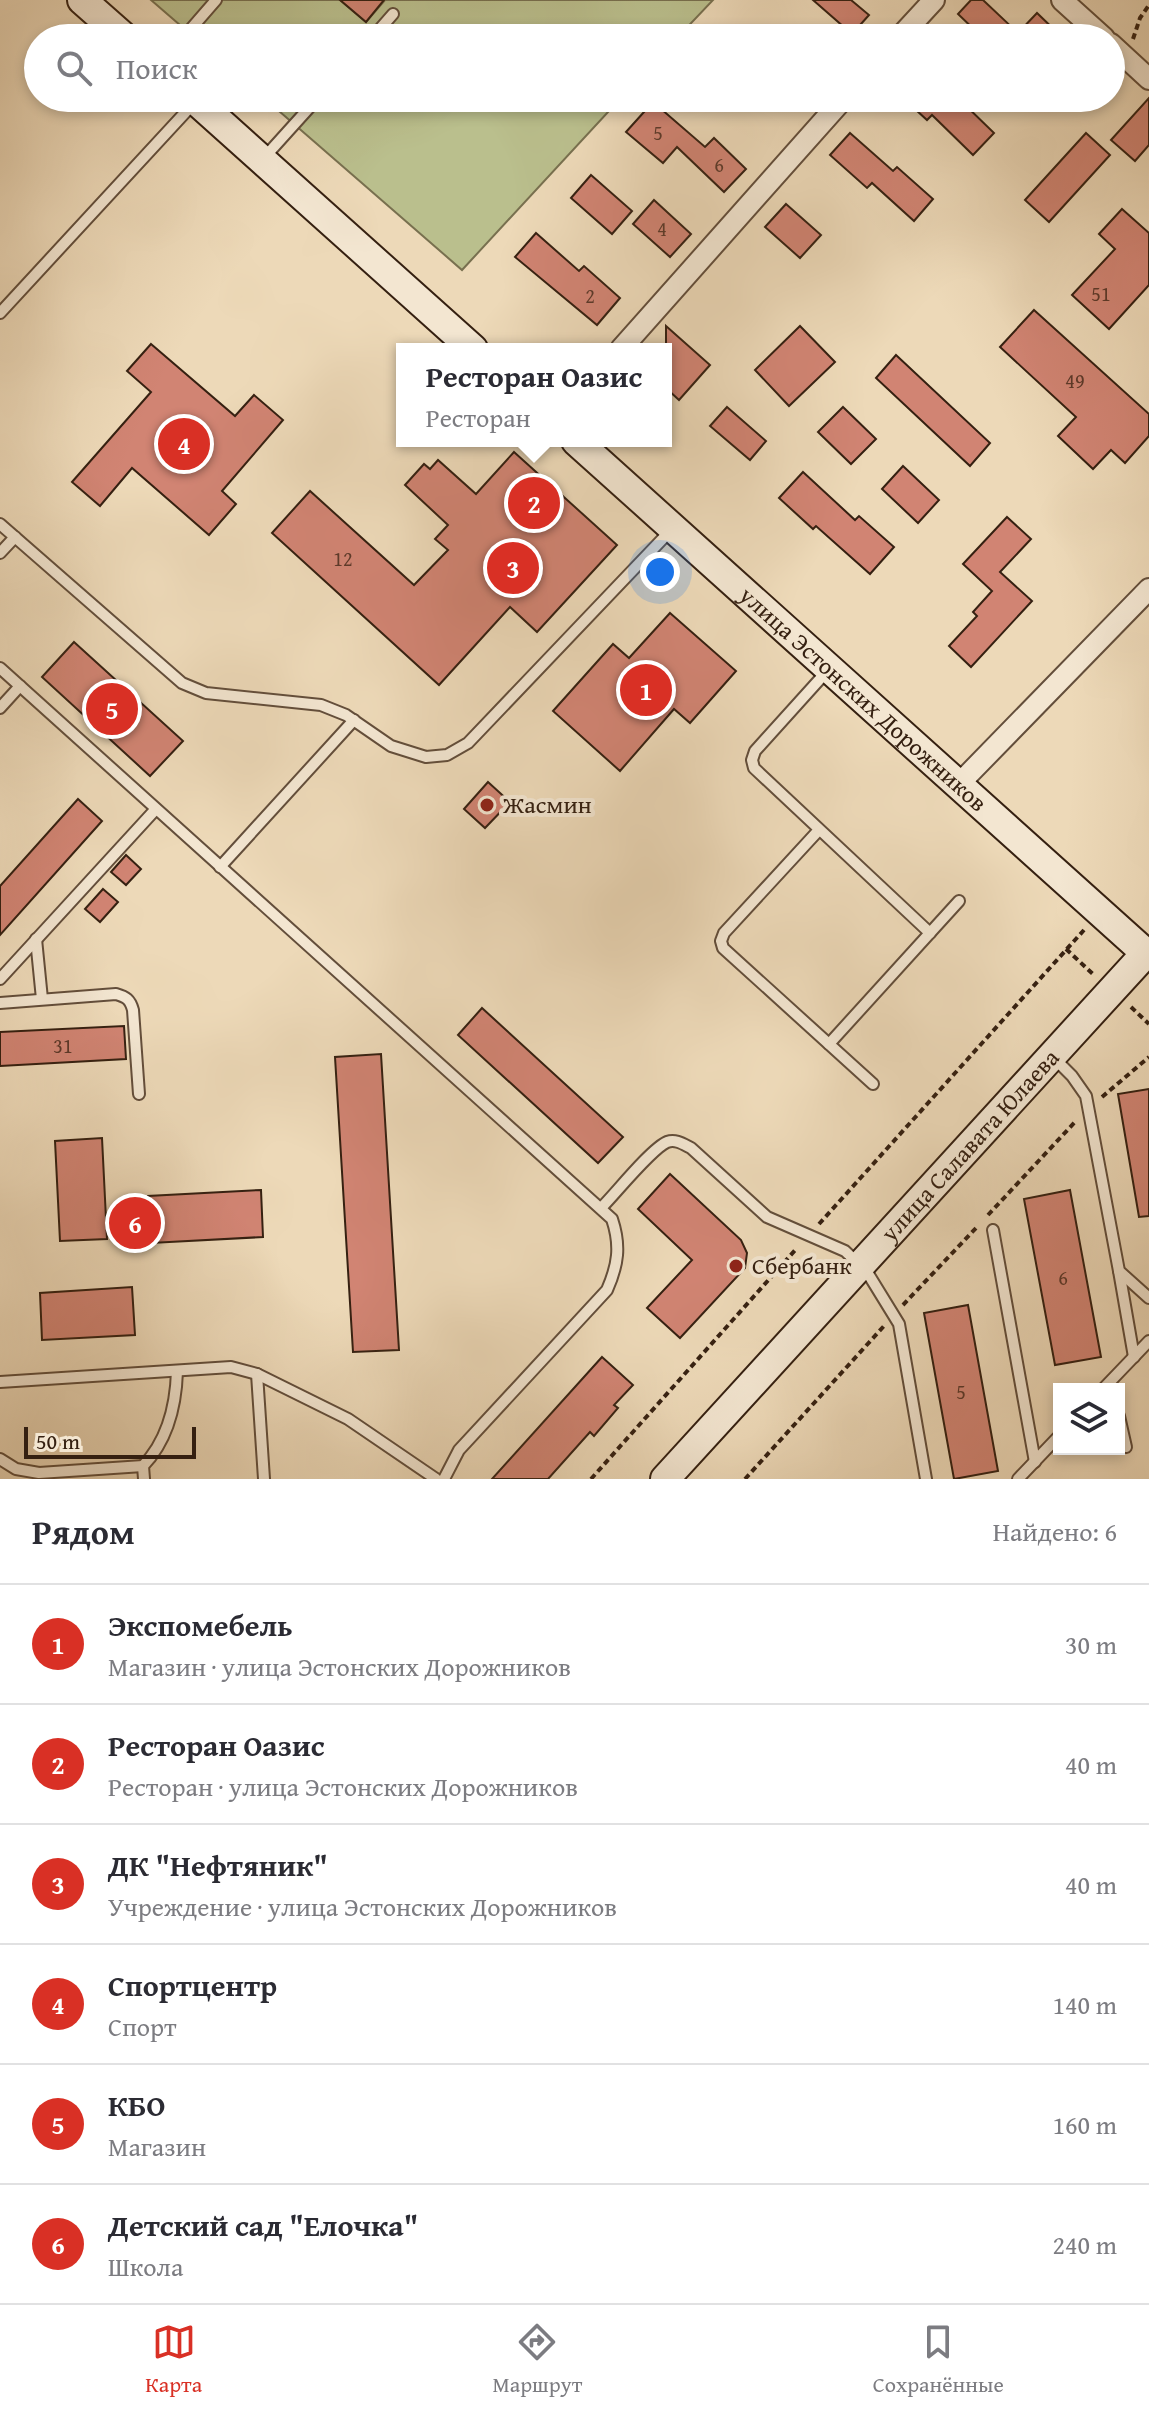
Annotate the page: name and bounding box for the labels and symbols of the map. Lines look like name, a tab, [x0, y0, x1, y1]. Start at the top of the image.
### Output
house number: 5	[653, 118, 663, 147]
house number: 6	[714, 150, 724, 179]
house number: 4	[657, 214, 667, 243]
house number: 51	[1091, 279, 1111, 308]
house number: 2	[585, 281, 595, 310]
house number: 49	[1065, 366, 1085, 395]
pin: 4	[158, 414, 210, 474]
pin: 2	[508, 473, 560, 533]
pin: 3	[487, 538, 539, 598]
house number: 12	[333, 544, 353, 573]
your location	[640, 552, 680, 592]
street label: улица Эстонских Дорожников	[731, 577, 995, 819]
pin: 1	[620, 660, 672, 720]
pin: 5	[86, 679, 138, 739]
place label: Жасмин	[502, 787, 592, 822]
marker: Жасмин	[478, 796, 496, 814]
house number: 31	[53, 1031, 73, 1060]
street label: улица Салавата Юлаева	[872, 1040, 1067, 1250]
pin: 6	[109, 1193, 161, 1253]
place label: Сбербанк	[752, 1248, 852, 1283]
marker: Сбербанк	[727, 1257, 745, 1275]
house number: 6	[1058, 1263, 1068, 1292]
house number: 5	[956, 1377, 966, 1406]
scale bar	[24, 1423, 196, 1459]

